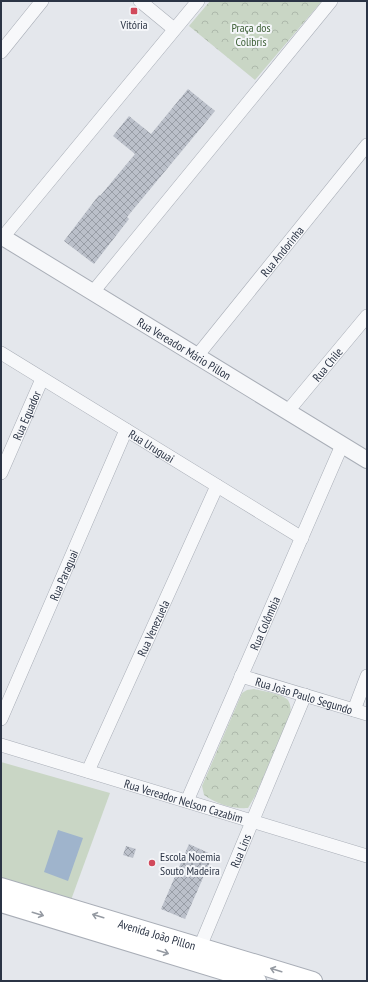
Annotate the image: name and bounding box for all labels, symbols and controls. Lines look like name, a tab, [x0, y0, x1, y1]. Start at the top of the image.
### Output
marker: Vitória	[129, 6, 139, 16]
place label: Vitória	[119, 17, 148, 32]
park label: Praça dos Colibris	[231, 20, 271, 49]
street label: Rua Andorinha	[257, 222, 307, 279]
street label: Rua Vereador Mário Pillon	[135, 314, 234, 383]
street label: Rua Chile	[309, 344, 345, 384]
street label: Rua Equador	[9, 388, 44, 442]
street label: Rua Uruguai	[126, 426, 177, 465]
street label: Rua Paraguai	[46, 547, 81, 603]
street label: Rua Colômbia	[246, 594, 283, 652]
street label: Rua Venezuela	[133, 597, 172, 659]
street label: Rua João Paulo Segundo	[254, 673, 355, 717]
street label: Rua Vereador Nelson Cazabim	[122, 775, 245, 826]
street label: Rua Lins	[226, 831, 254, 870]
place label: Escola Noemia Souto Madeira	[160, 849, 221, 878]
marker: Escola Noemia Souto Madeira	[147, 858, 157, 868]
one-way arrow	[32, 911, 45, 918]
one-way arrow	[91, 912, 104, 919]
street label: Avenida João Pillon	[117, 915, 198, 953]
one-way arrow	[156, 949, 169, 956]
one-way arrow	[270, 966, 283, 973]

